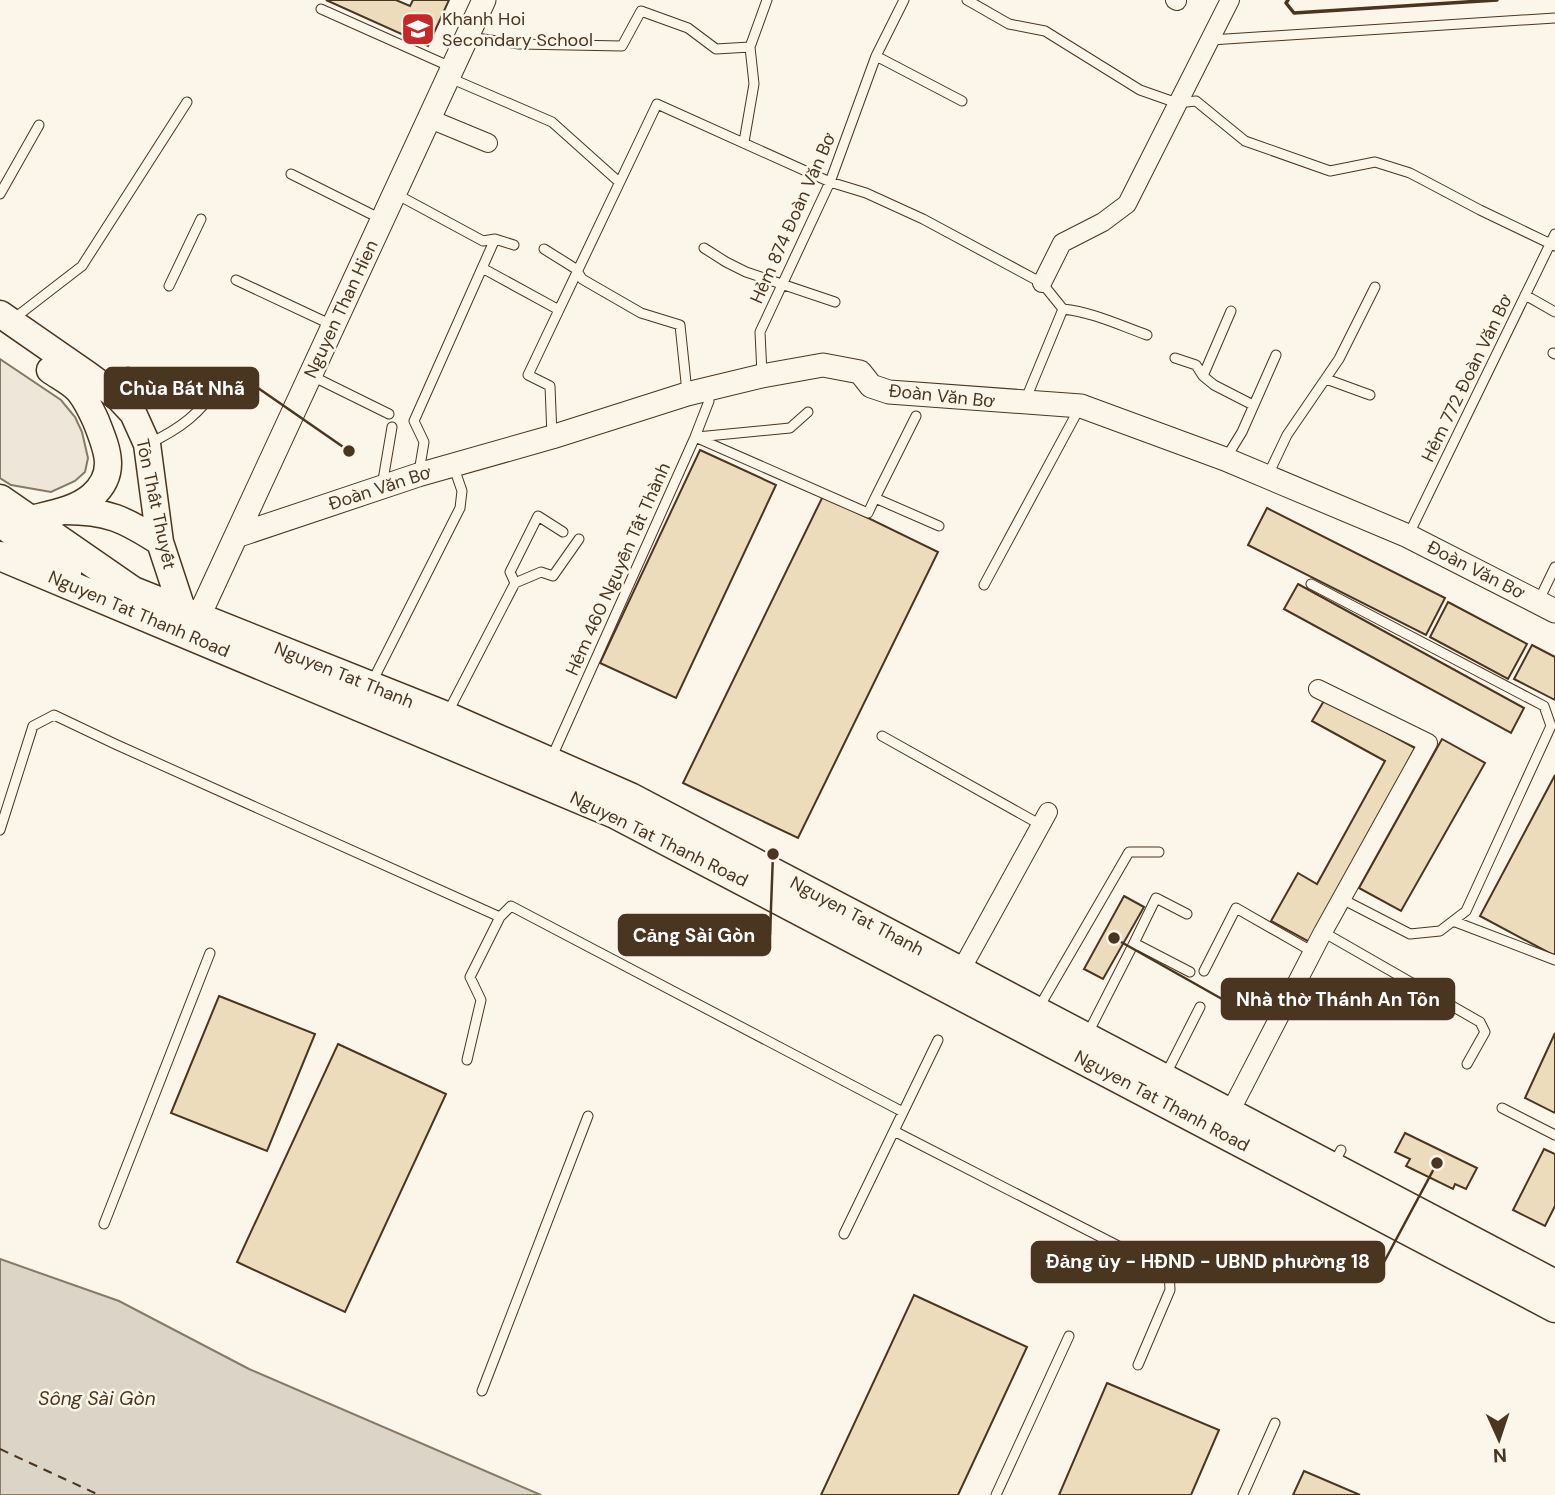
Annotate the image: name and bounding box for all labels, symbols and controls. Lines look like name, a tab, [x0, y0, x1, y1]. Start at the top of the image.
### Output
place label: Khanh Hoi Secondary School	[442, 7, 593, 52]
school or university icon: Khanh Hoi Secondary School	[399, 10, 437, 48]
street label: Hẻm 874 Đoàn Văn Bơ	[744, 129, 842, 307]
street label: Nguyen Than Hien	[298, 236, 384, 382]
street label: Hẻm 772 Đoàn Văn Bơ	[1416, 290, 1518, 466]
callout: Chùa Bát Nhã	[105, 368, 258, 408]
text: Chùa Bát Nhã	[119, 376, 245, 401]
street label: Đoàn Văn Bơ	[888, 378, 997, 414]
street label: Tôn Thất Thuyết	[130, 436, 182, 572]
street label: Hẻm 460 Nguyễn Tất Thành	[560, 459, 676, 679]
street label: Đoàn Văn Bơ	[325, 460, 435, 516]
street label: Đoàn Văn Bơ	[1423, 535, 1529, 605]
street label: Nguyen Tat Thanh Road	[45, 565, 233, 663]
street label: Nguyen Tat Thanh	[271, 636, 417, 714]
street label: Nguyen Tat Thanh Road	[566, 785, 752, 893]
street label: Nguyen Tat Thanh	[786, 871, 928, 961]
callout: Cảng Sài Gòn	[619, 915, 770, 955]
text: Cảng Sài Gòn	[633, 923, 755, 948]
callout: Nhà thờ Thánh An Tôn	[1222, 979, 1454, 1019]
text: Nhà thờ Thánh An Tôn	[1236, 987, 1440, 1012]
street label: Nguyen Tat Thanh Road	[1070, 1045, 1254, 1157]
callout: Đảng ủy - HĐND - UBND phường 18	[1032, 1242, 1384, 1282]
text: Đảng ủy - HĐND - UBND phường 18	[1046, 1249, 1370, 1274]
water label: Sông Sài Gòn	[38, 1386, 156, 1411]
north arrow	[1464, 1404, 1534, 1474]
text: N	[1492, 1443, 1507, 1468]

